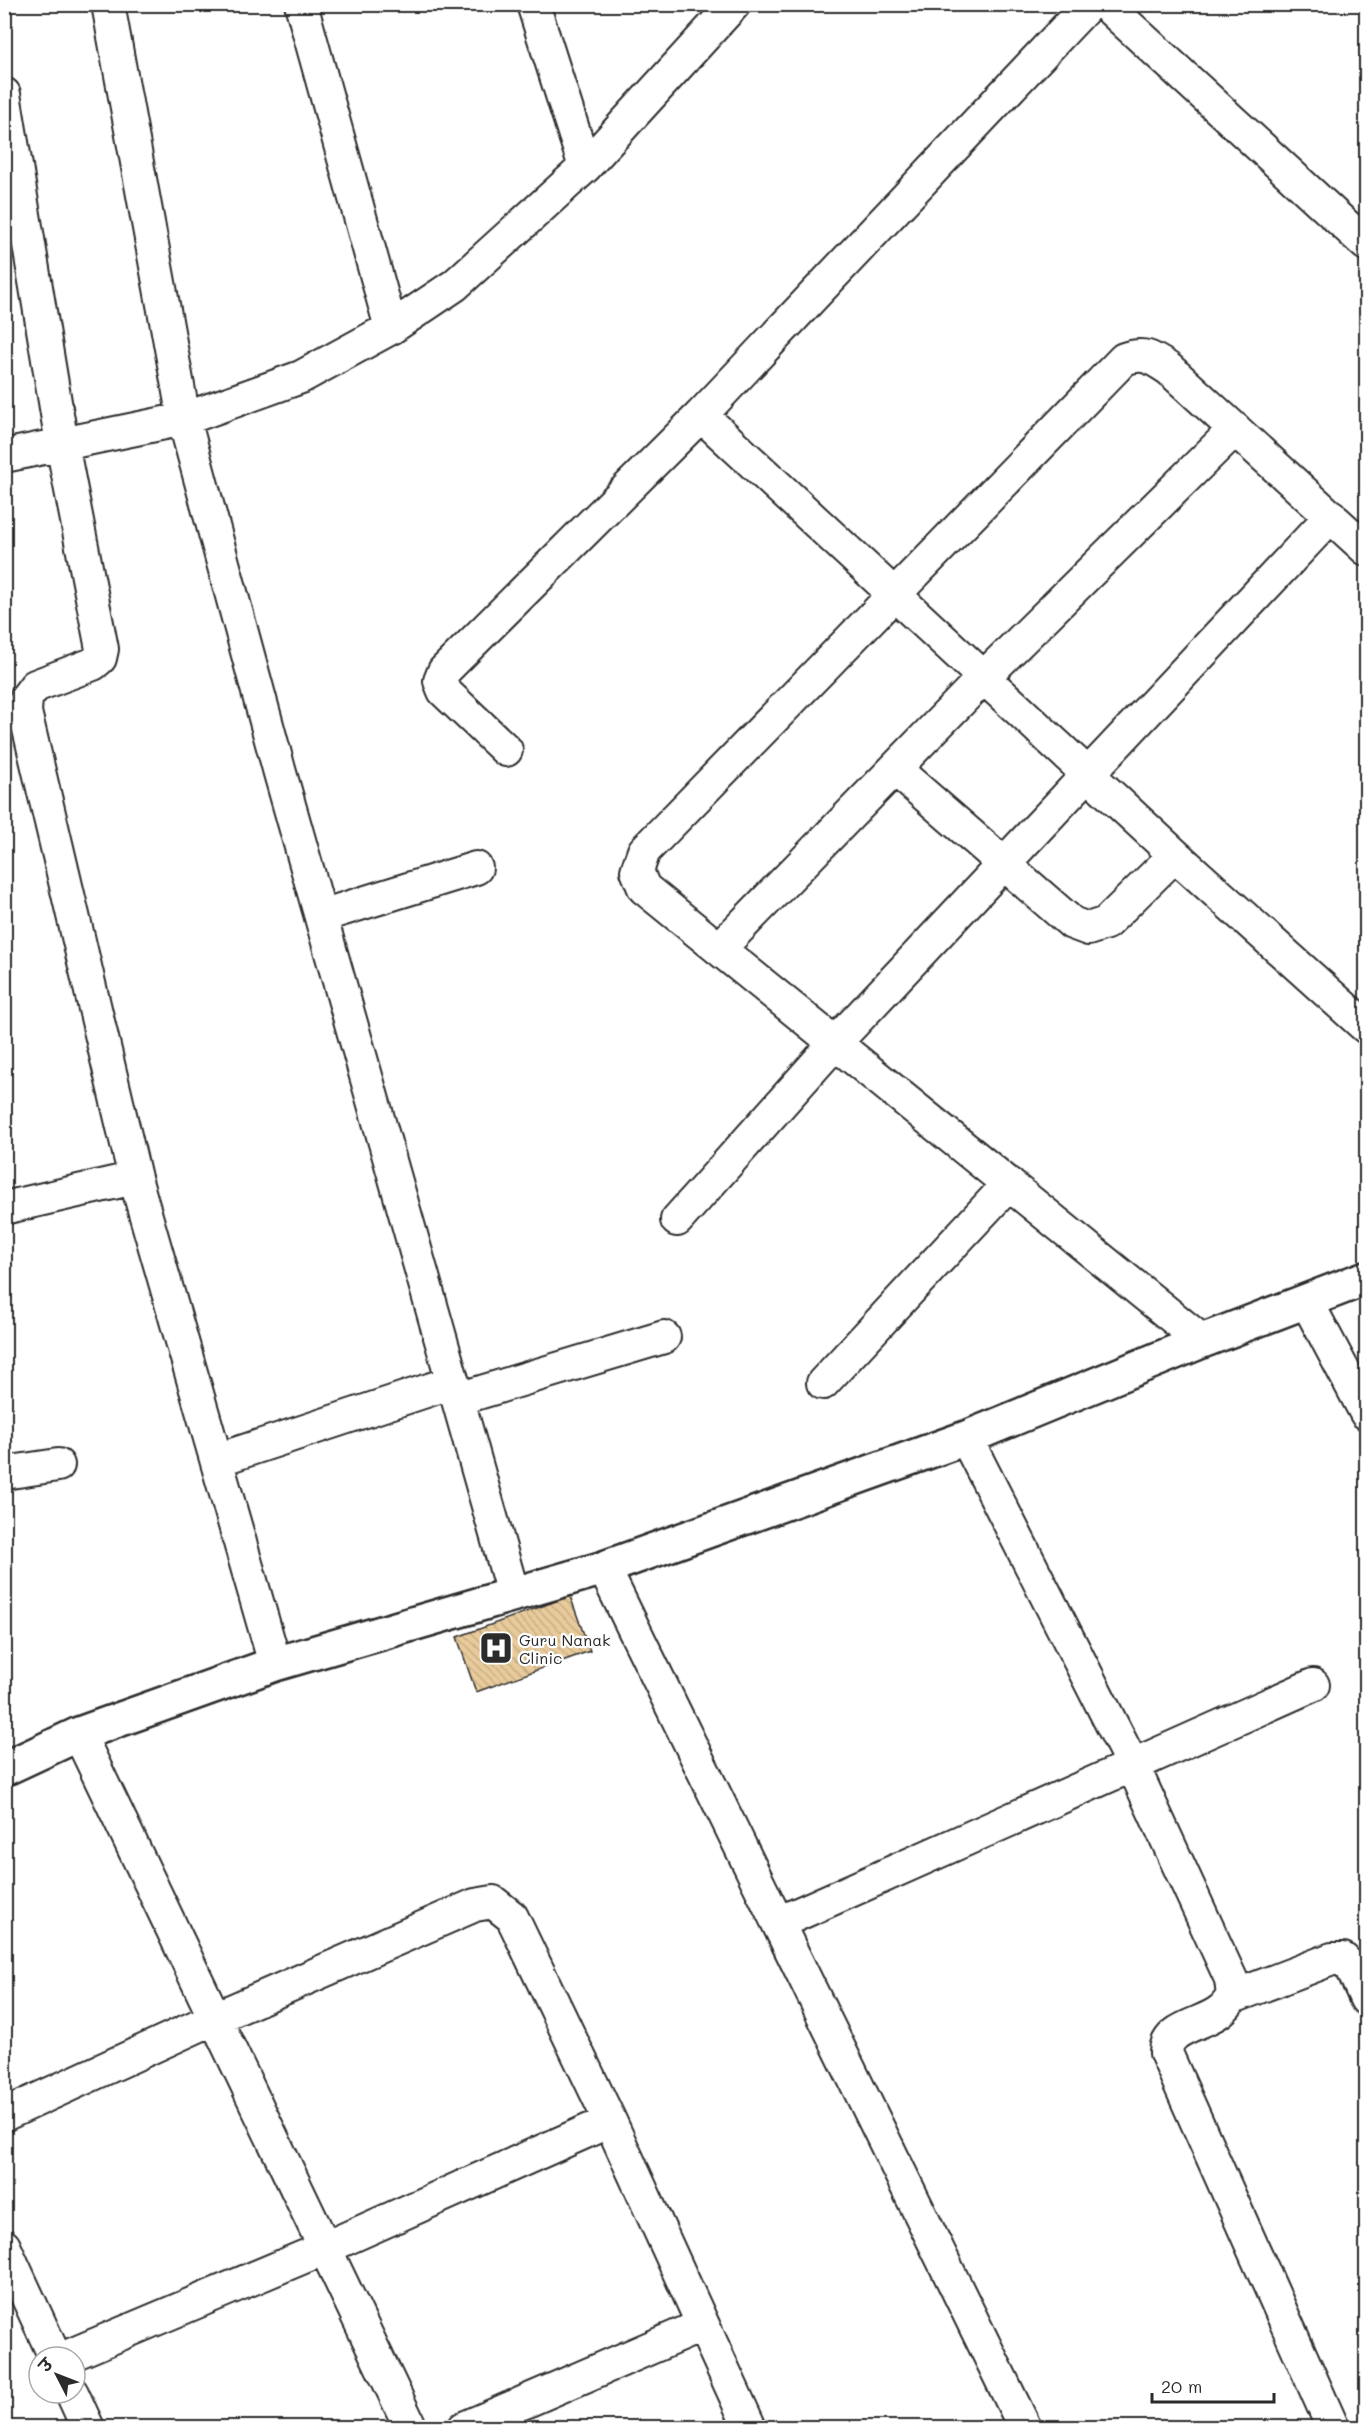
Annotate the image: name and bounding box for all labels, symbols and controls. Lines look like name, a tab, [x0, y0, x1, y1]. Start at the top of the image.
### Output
place label: Guru Nanak Clinic	[519, 1629, 611, 1668]
hospital icon: Guru Nanak Clinic	[478, 1630, 514, 1666]
north arrow	[27, 2345, 87, 2405]
text: उ	[33, 2353, 58, 2377]
scale bar	[1152, 2366, 1274, 2404]
text: 20 m	[1161, 2374, 1202, 2398]

